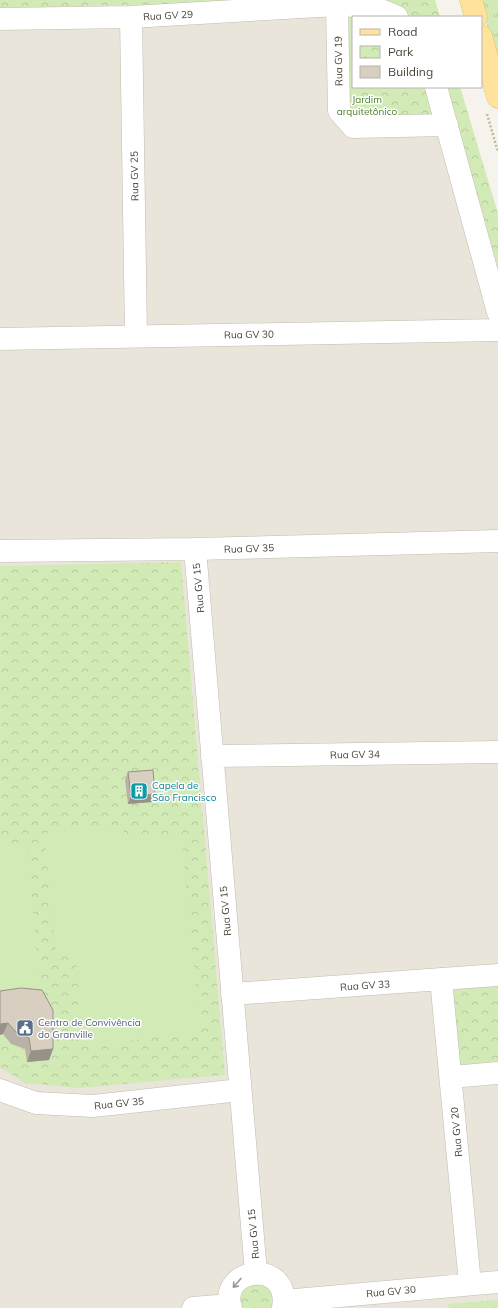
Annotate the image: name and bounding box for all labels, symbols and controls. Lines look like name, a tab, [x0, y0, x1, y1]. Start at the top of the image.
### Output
street label: Rua GV 29	[143, 8, 193, 23]
legend	[352, 16, 482, 88]
text: Road	[388, 24, 417, 39]
street label: Rua GV 19	[332, 36, 345, 86]
text: Park	[388, 44, 414, 59]
text: Building	[388, 64, 433, 79]
park label: Jardim arquitetônico	[337, 93, 398, 118]
street label: Rua GV 25	[128, 151, 141, 201]
street label: Rua GV 30	[224, 328, 274, 341]
street label: Rua GV 35	[224, 541, 274, 556]
street label: Rua GV 15	[190, 562, 207, 613]
street label: Rua GV 34	[330, 748, 380, 761]
place label: Capela de São Francisco	[152, 779, 217, 804]
building icon: Capela de São Francisco	[129, 781, 149, 801]
street label: Rua GV 15	[217, 885, 234, 936]
street label: Rua GV 33	[340, 977, 390, 994]
place label: Centro de Convivência do Granville	[38, 1016, 141, 1041]
public building icon: Centro de Convivência do Granville	[15, 1018, 35, 1038]
street label: Rua GV 35	[93, 1094, 145, 1113]
street label: Rua GV 20	[448, 1106, 465, 1157]
street label: Rua GV 15	[245, 1208, 262, 1259]
one-way arrow	[233, 1278, 242, 1288]
street label: Rua GV 30	[366, 1283, 417, 1300]

